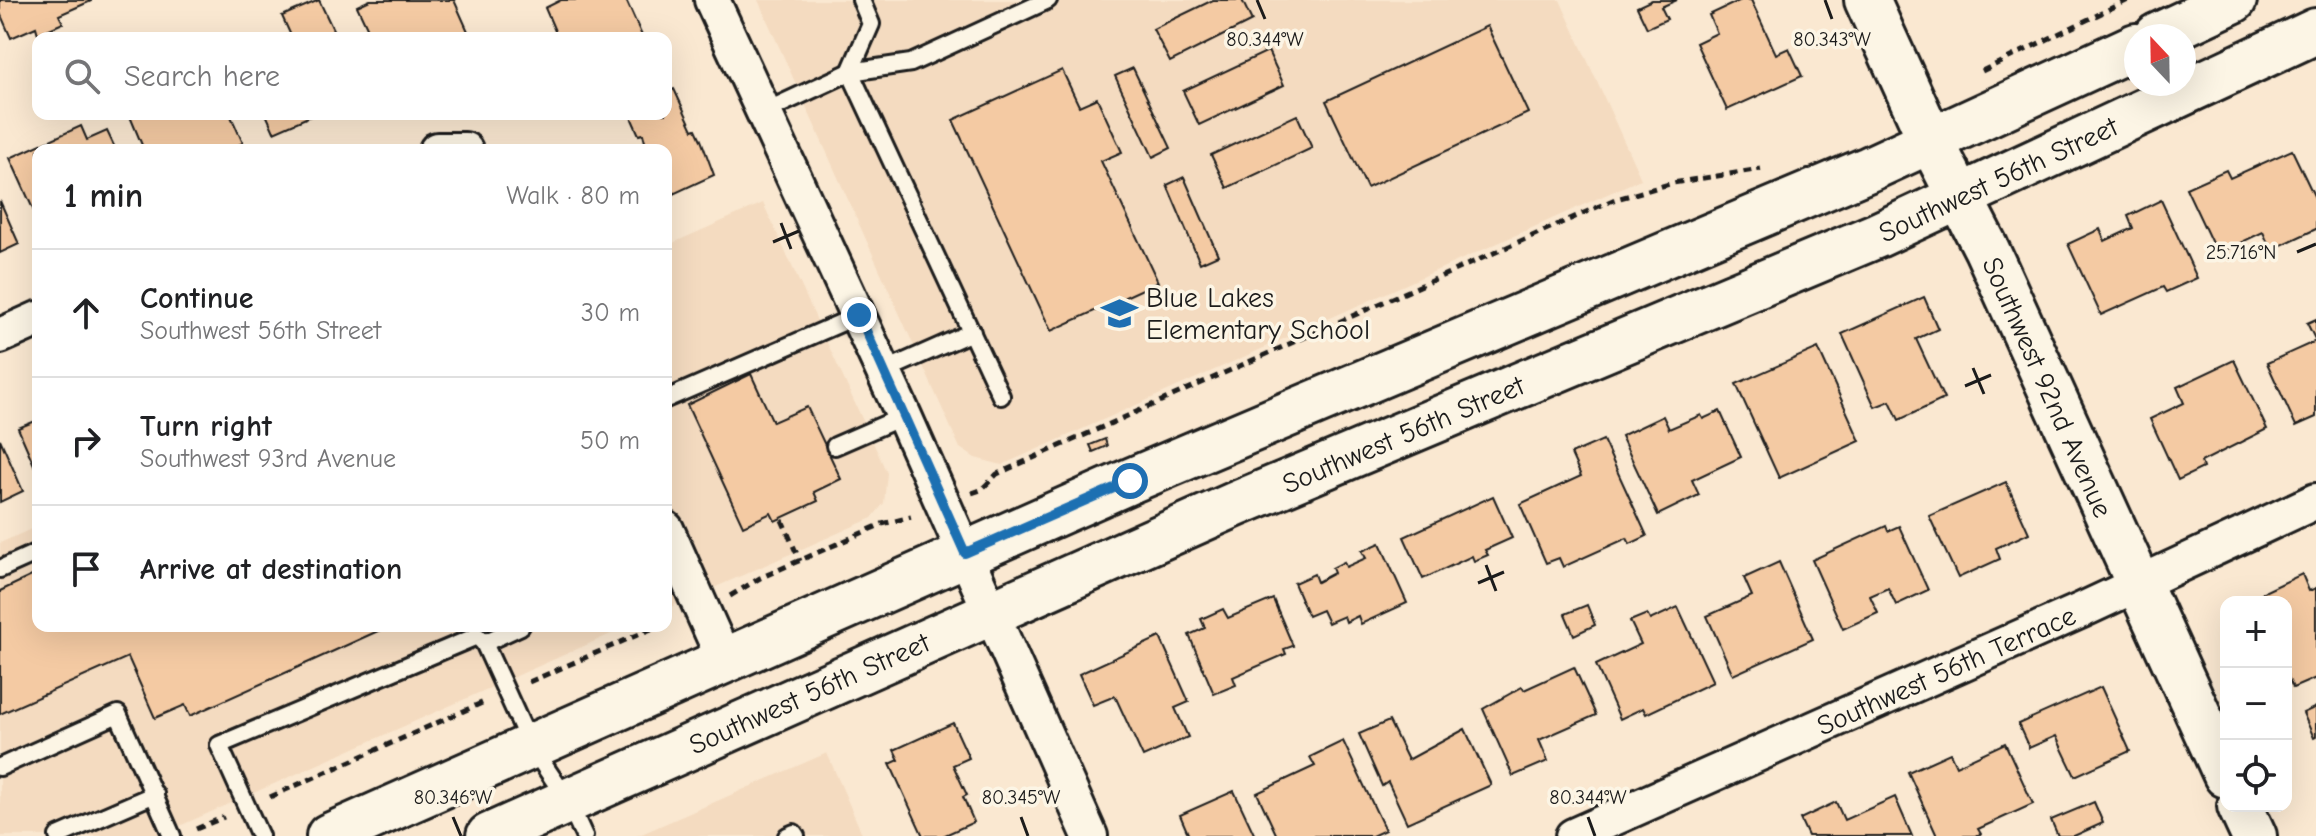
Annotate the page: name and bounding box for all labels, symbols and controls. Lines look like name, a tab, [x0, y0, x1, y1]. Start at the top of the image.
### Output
north arrow	[2124, 24, 2196, 96]
text: 80.344°W	[1226, 28, 1304, 51]
text: 80.343°W	[1793, 28, 1872, 51]
search box	[32, 32, 672, 120]
icon: search	[60, 54, 104, 98]
text: Search here	[124, 59, 280, 94]
street label: Southwest 56th Street	[1874, 110, 2124, 249]
text: 1 min	[64, 176, 143, 216]
text: Walk · 80 m	[506, 181, 640, 211]
text: 25.716°N	[2206, 241, 2276, 264]
street label: Southwest 92nd Avenue	[1975, 252, 2119, 522]
text: Continue	[140, 281, 254, 316]
place label: Blue Lakes Elementary School	[1146, 282, 1370, 346]
icon: ahead	[64, 291, 108, 335]
school or university icon: Blue Lakes Elementary School	[1101, 294, 1139, 332]
route end	[841, 297, 877, 333]
text: 30 m	[581, 298, 640, 328]
text: Southwest 56th Street	[140, 316, 381, 346]
street label: Southwest 56th Street	[1278, 369, 1530, 500]
text: Turn right	[140, 409, 272, 444]
icon: right	[64, 419, 108, 463]
text: 50 m	[580, 426, 640, 456]
text: Southwest 93rd Avenue	[140, 444, 396, 474]
route start	[1112, 463, 1148, 499]
icon: arrive	[64, 547, 108, 591]
text: Arrive at destination	[140, 552, 402, 587]
map controls	[2220, 596, 2292, 812]
button: +	[2220, 596, 2292, 668]
street label: Southwest 56th Terrace	[1812, 599, 2081, 742]
street label: Southwest 56th Street	[684, 626, 935, 761]
button: −	[2220, 668, 2292, 740]
button: locate	[2220, 740, 2292, 812]
text: 80.346°W	[414, 786, 493, 809]
text: 80.345°W	[982, 786, 1061, 809]
text: 80.344°W	[1549, 786, 1627, 809]

